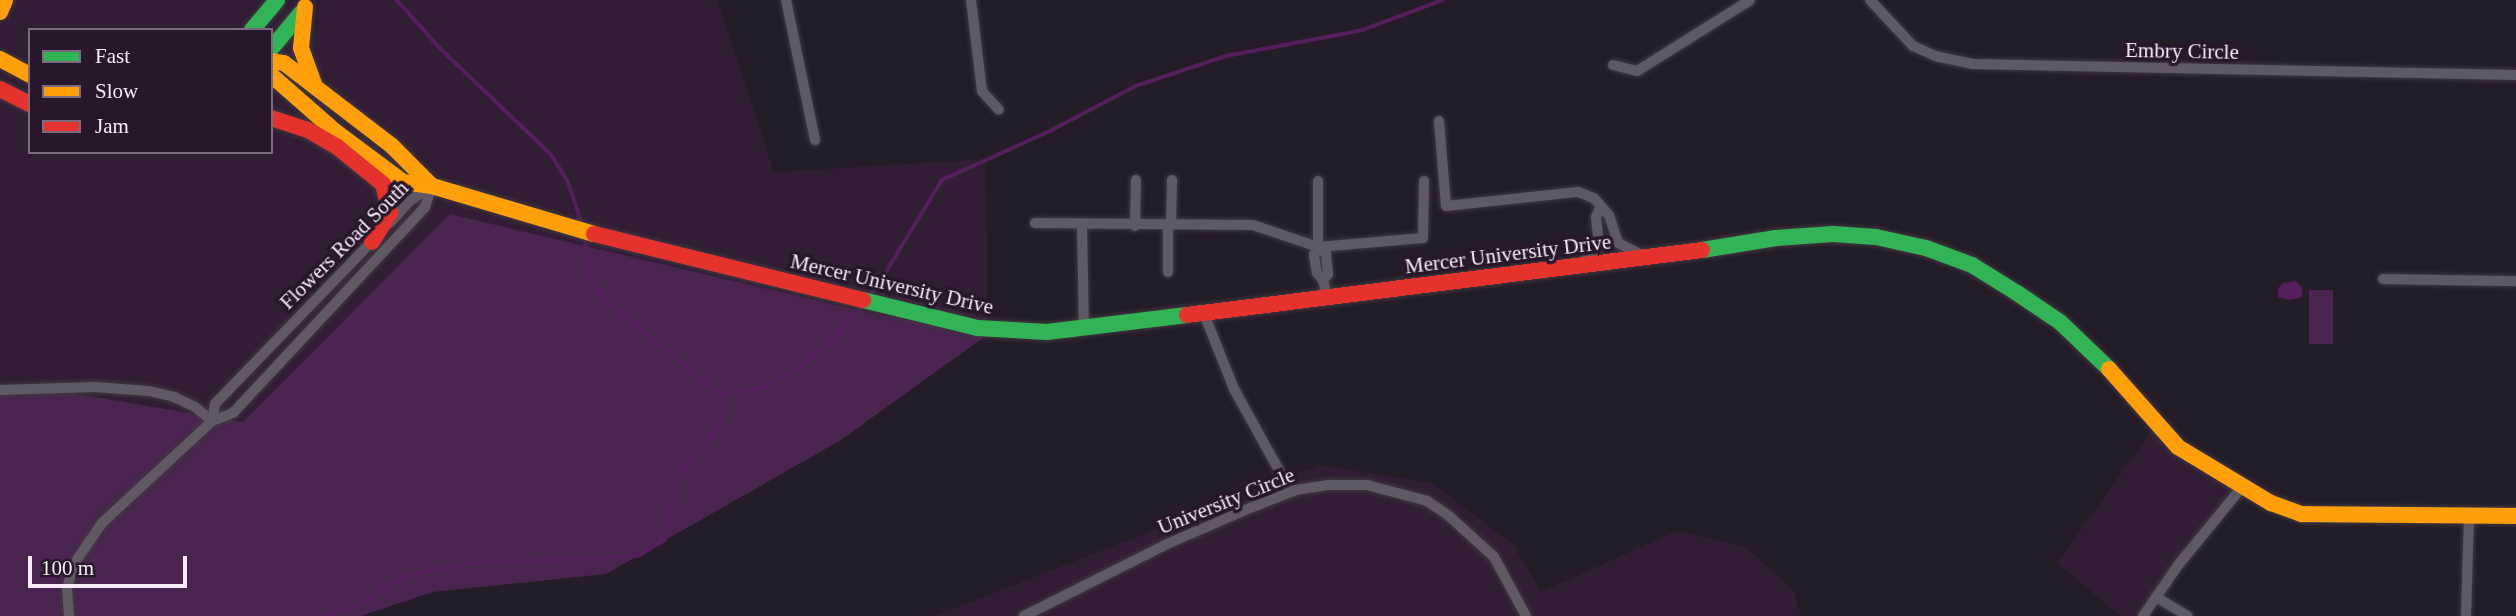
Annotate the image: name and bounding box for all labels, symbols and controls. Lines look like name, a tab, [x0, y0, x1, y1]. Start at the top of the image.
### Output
legend	[28, 28, 273, 154]
street label: Embry Circle	[2125, 37, 2239, 65]
text: Fast	[95, 44, 130, 68]
text: Slow	[95, 79, 138, 103]
text: Jam	[95, 114, 129, 138]
street label: Flowers Road South	[274, 175, 414, 315]
street label: Mercer University Drive	[1403, 229, 1613, 279]
street label: Mercer University Drive	[788, 248, 996, 320]
street label: University Circle	[1154, 462, 1298, 540]
scale bar	[32, 542, 191, 586]
text: 100 m	[41, 556, 94, 580]

